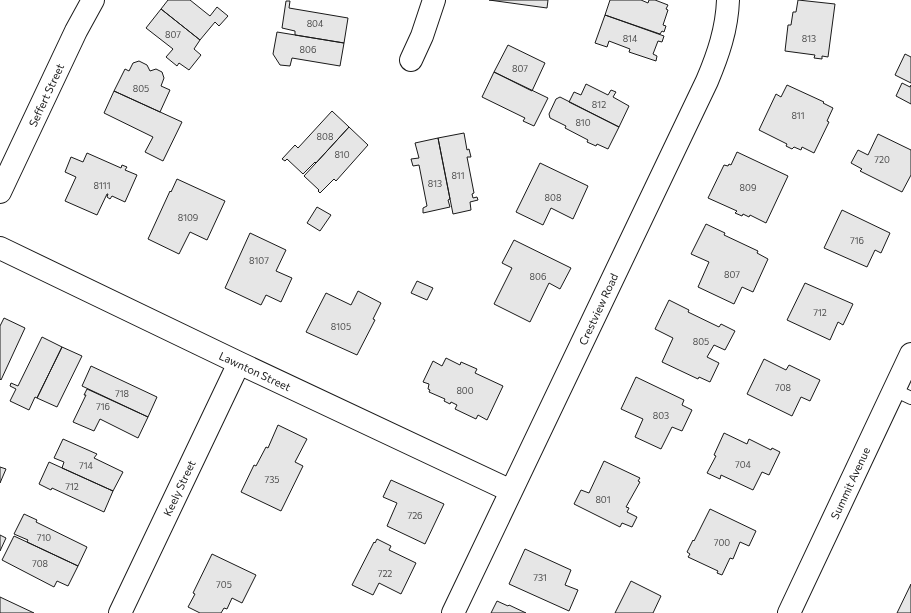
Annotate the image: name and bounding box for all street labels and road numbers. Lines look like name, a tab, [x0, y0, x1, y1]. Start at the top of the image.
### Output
street label: Seffert Street	[26, 61, 67, 129]
street label: Crestview Road	[576, 271, 620, 347]
street label: Lawnton Street	[217, 349, 293, 393]
street label: Summit Avenue	[828, 445, 872, 521]
street label: Keely Street	[160, 457, 198, 518]

